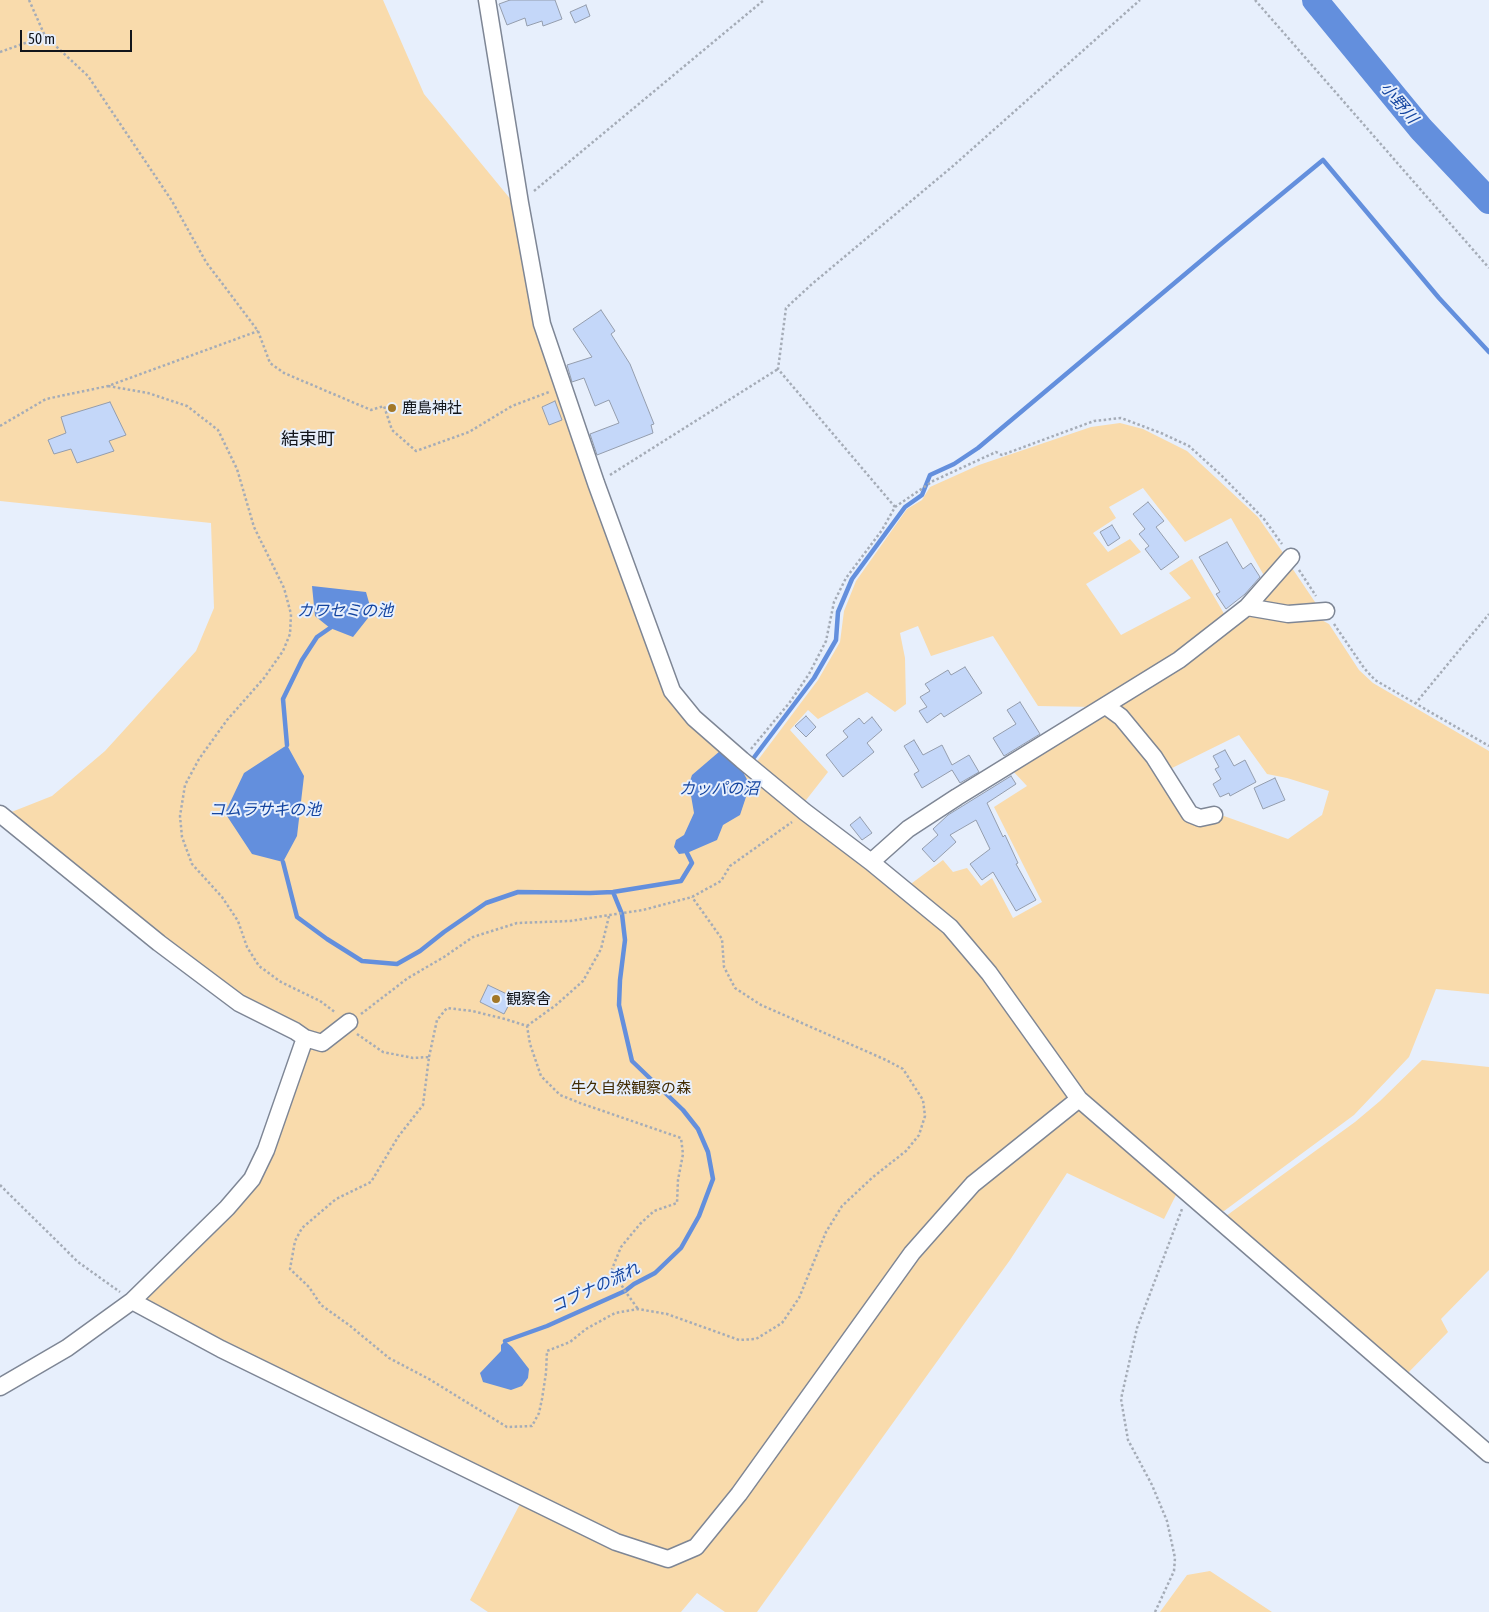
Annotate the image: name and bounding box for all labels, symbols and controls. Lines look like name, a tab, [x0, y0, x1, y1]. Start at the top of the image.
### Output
scale bar	[22, 20, 135, 52]
text: 50 m	[28, 30, 55, 47]
water label: 小野川	[1376, 78, 1422, 128]
place label: 鹿島神社	[402, 399, 462, 417]
marker: 鹿島神社	[386, 402, 398, 414]
district label: 結束町	[281, 428, 335, 450]
water label: カワセミの池	[297, 601, 393, 621]
water label: カッパの沼	[679, 779, 759, 799]
water label: コムラサキの池	[209, 800, 321, 820]
place label: 観察舎	[506, 990, 551, 1008]
marker: 観察舎	[490, 993, 502, 1005]
park label: 牛久自然観察の森	[571, 1079, 691, 1097]
water label: コブナの流れ	[547, 1259, 643, 1317]

